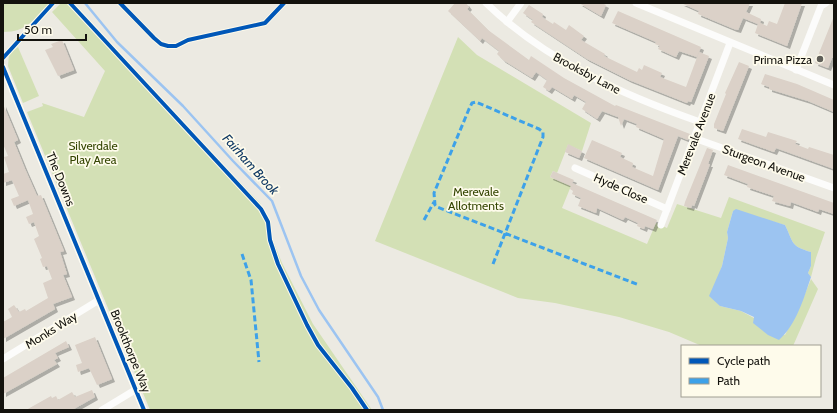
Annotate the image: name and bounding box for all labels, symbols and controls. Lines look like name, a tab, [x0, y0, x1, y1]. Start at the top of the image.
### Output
scale bar	[18, 16, 86, 42]
text: 50 m	[24, 22, 52, 37]
street label: Brooksby Lane	[551, 49, 623, 97]
place label: Prima Pizza	[754, 52, 812, 67]
marker: Prima Pizza	[815, 54, 825, 64]
street label: Merevale Avenue	[673, 91, 719, 177]
water label: Fairham Brook	[219, 130, 283, 198]
park label: Silverdale Play Area	[68, 138, 118, 167]
street label: Sturgeon Avenue	[721, 141, 807, 185]
street label: The Downs	[43, 150, 79, 208]
street label: Hyde Close	[592, 169, 650, 207]
park label: Merevale Allotments	[448, 184, 504, 213]
street label: Brookthorpe Way	[108, 307, 154, 395]
street label: Monks Way	[22, 308, 80, 352]
legend	[681, 345, 821, 397]
text: Cycle path	[717, 353, 770, 368]
text: Path	[717, 373, 740, 388]

